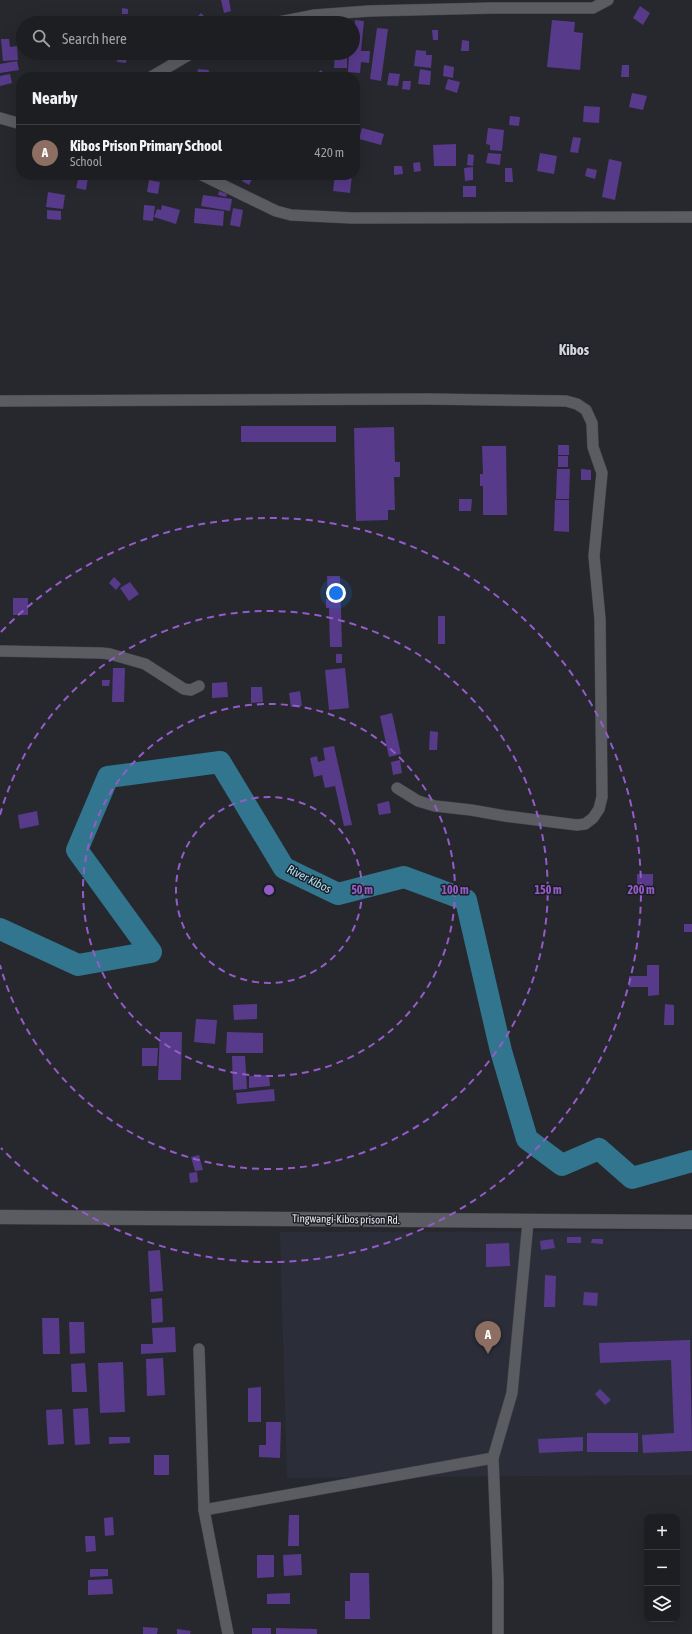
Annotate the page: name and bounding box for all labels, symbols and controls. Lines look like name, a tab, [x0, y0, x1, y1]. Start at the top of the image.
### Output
search box	[16, 16, 360, 60]
icon: search	[30, 27, 52, 49]
text: Search here	[62, 30, 127, 47]
text: Nearby	[32, 88, 78, 108]
text: Kibos Prison Primary School	[70, 137, 222, 154]
text: A	[42, 145, 48, 160]
text: 420 m	[315, 145, 344, 160]
text: School	[70, 154, 102, 169]
district label: Kibos	[559, 341, 590, 358]
your location	[326, 583, 346, 603]
water label: River Kibos	[285, 862, 333, 896]
centre of rings	[262, 883, 276, 897]
text: 50 m	[351, 883, 373, 897]
text: 100 m	[441, 883, 469, 897]
text: 150 m	[534, 883, 562, 897]
text: 200 m	[627, 883, 655, 897]
street label: Tingwangi-Kibos prison Rd.	[292, 1212, 400, 1226]
pin: A	[475, 1321, 501, 1354]
map controls	[644, 1514, 680, 1622]
button: +	[644, 1514, 680, 1550]
button: −	[644, 1550, 680, 1586]
button: layers	[644, 1586, 680, 1622]

